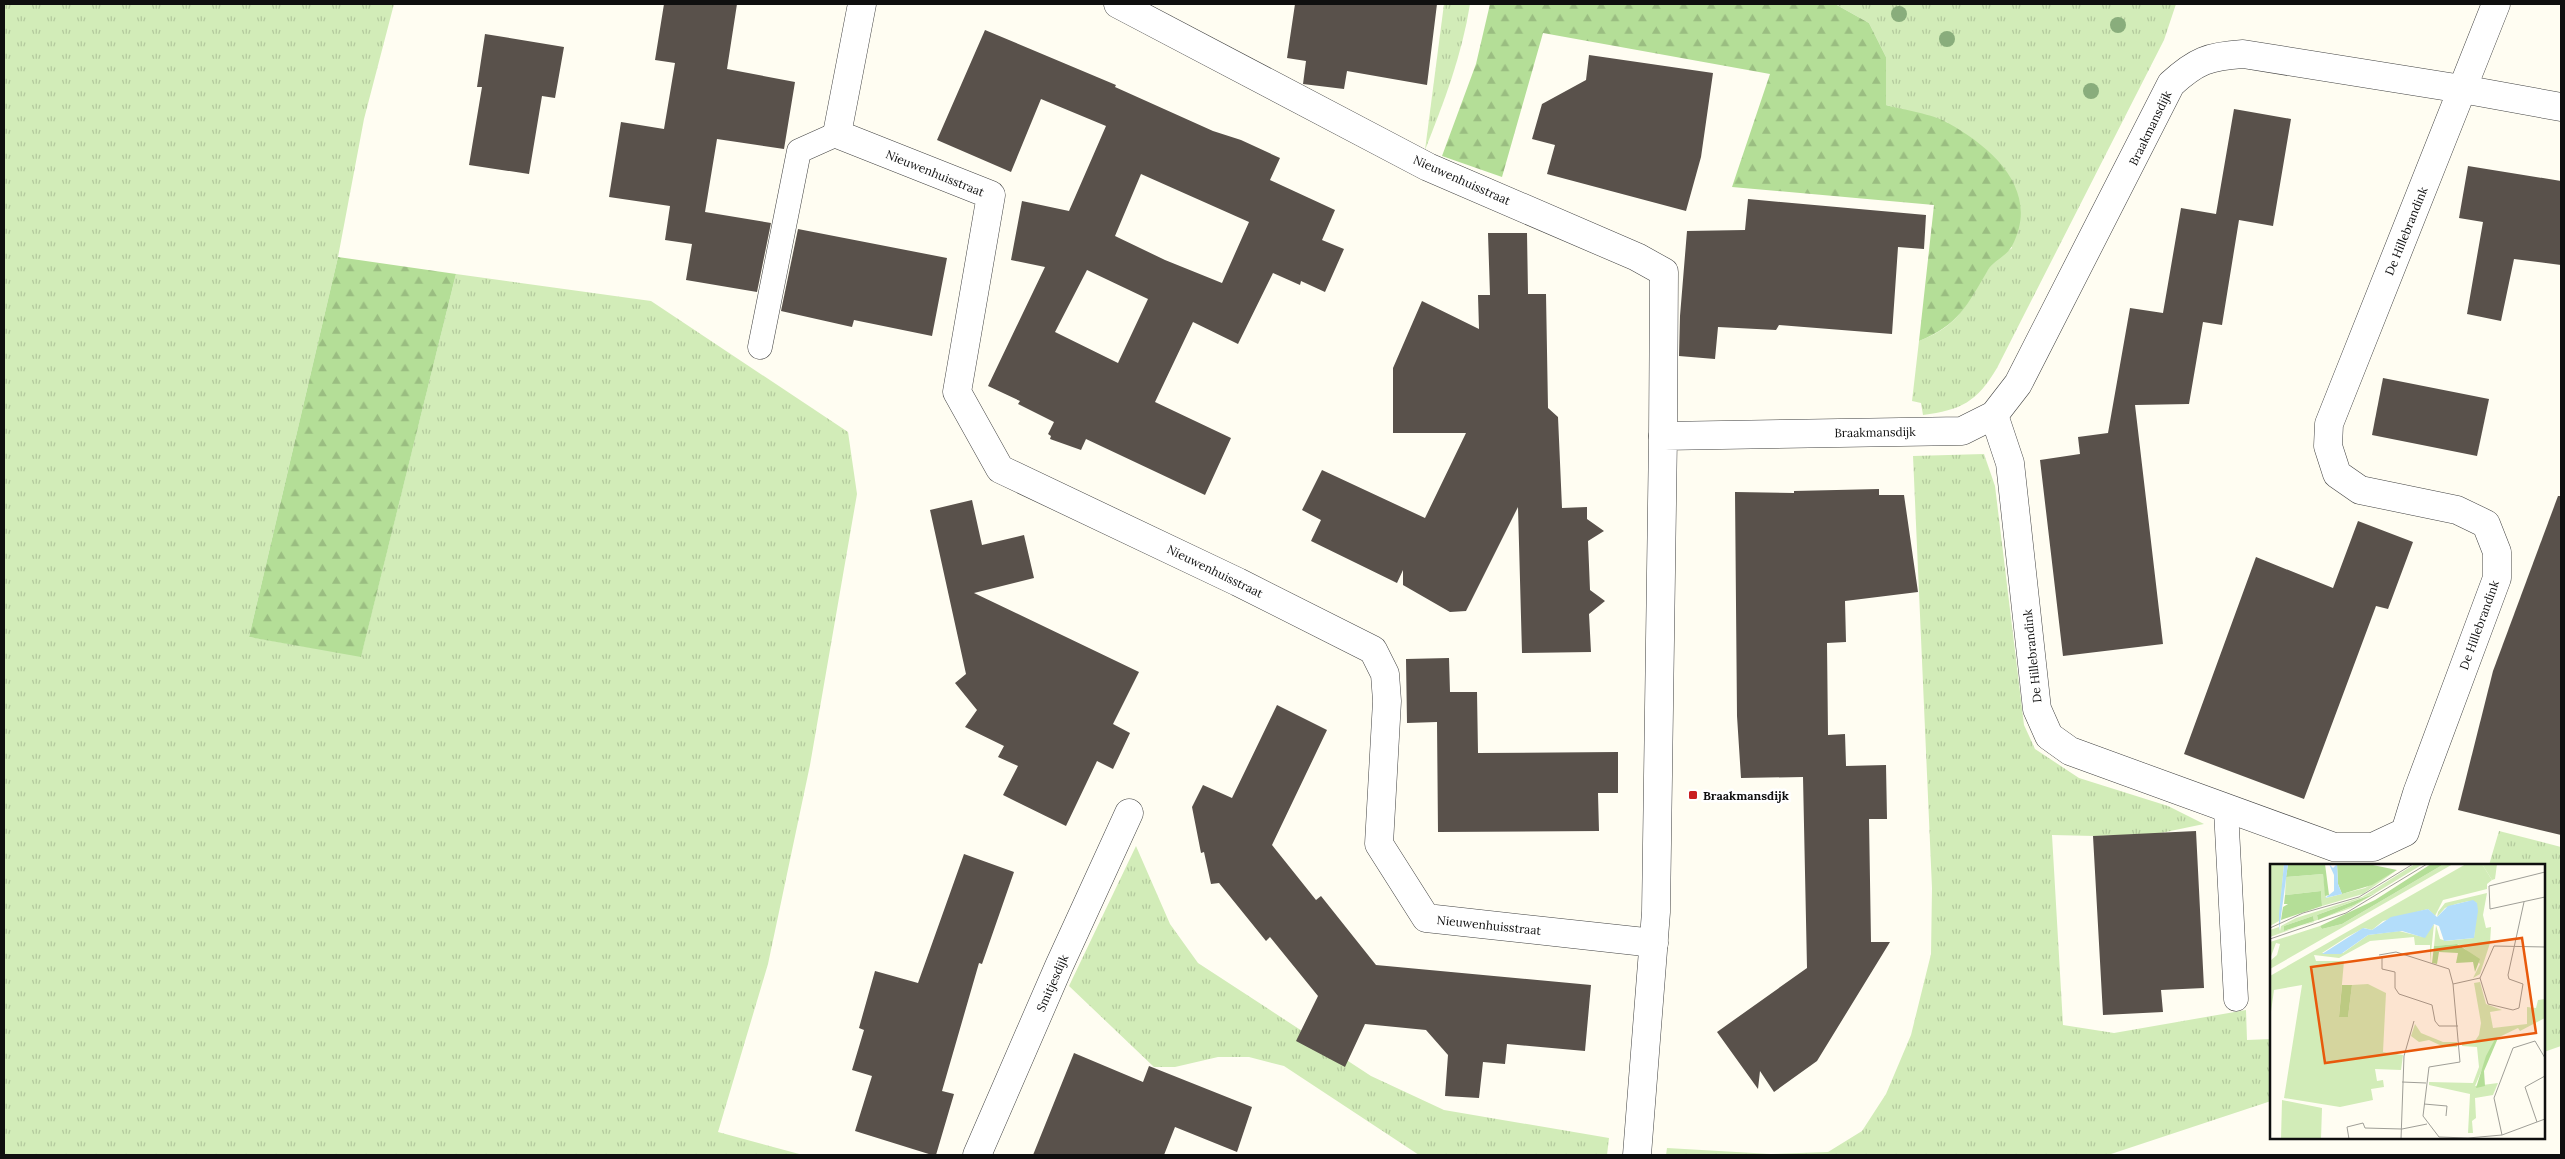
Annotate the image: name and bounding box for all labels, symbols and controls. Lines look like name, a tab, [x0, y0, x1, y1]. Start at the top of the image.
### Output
street label: Braakmansdijk	[2125, 88, 2175, 168]
street label: Nieuwenhuisstraat	[884, 146, 987, 200]
street label: Nieuwenhuisstraat	[1411, 152, 1513, 208]
street label: De Hillebrandink	[2381, 184, 2431, 277]
street label: Braakmansdijk	[1834, 424, 1916, 440]
street label: Nieuwenhuisstraat	[1165, 541, 1266, 601]
street label: De Hillebrandink	[2456, 578, 2502, 672]
street label: De Hillebrandink	[2020, 608, 2044, 704]
place label: Braakmansdijk	[1703, 788, 1789, 803]
marker: Braakmansdijk	[1687, 789, 1699, 801]
inset map	[2270, 864, 2545, 1139]
street label: Nieuwenhuisstraat	[1436, 912, 1542, 938]
street label: Smitjesdijk	[1033, 952, 1071, 1014]

